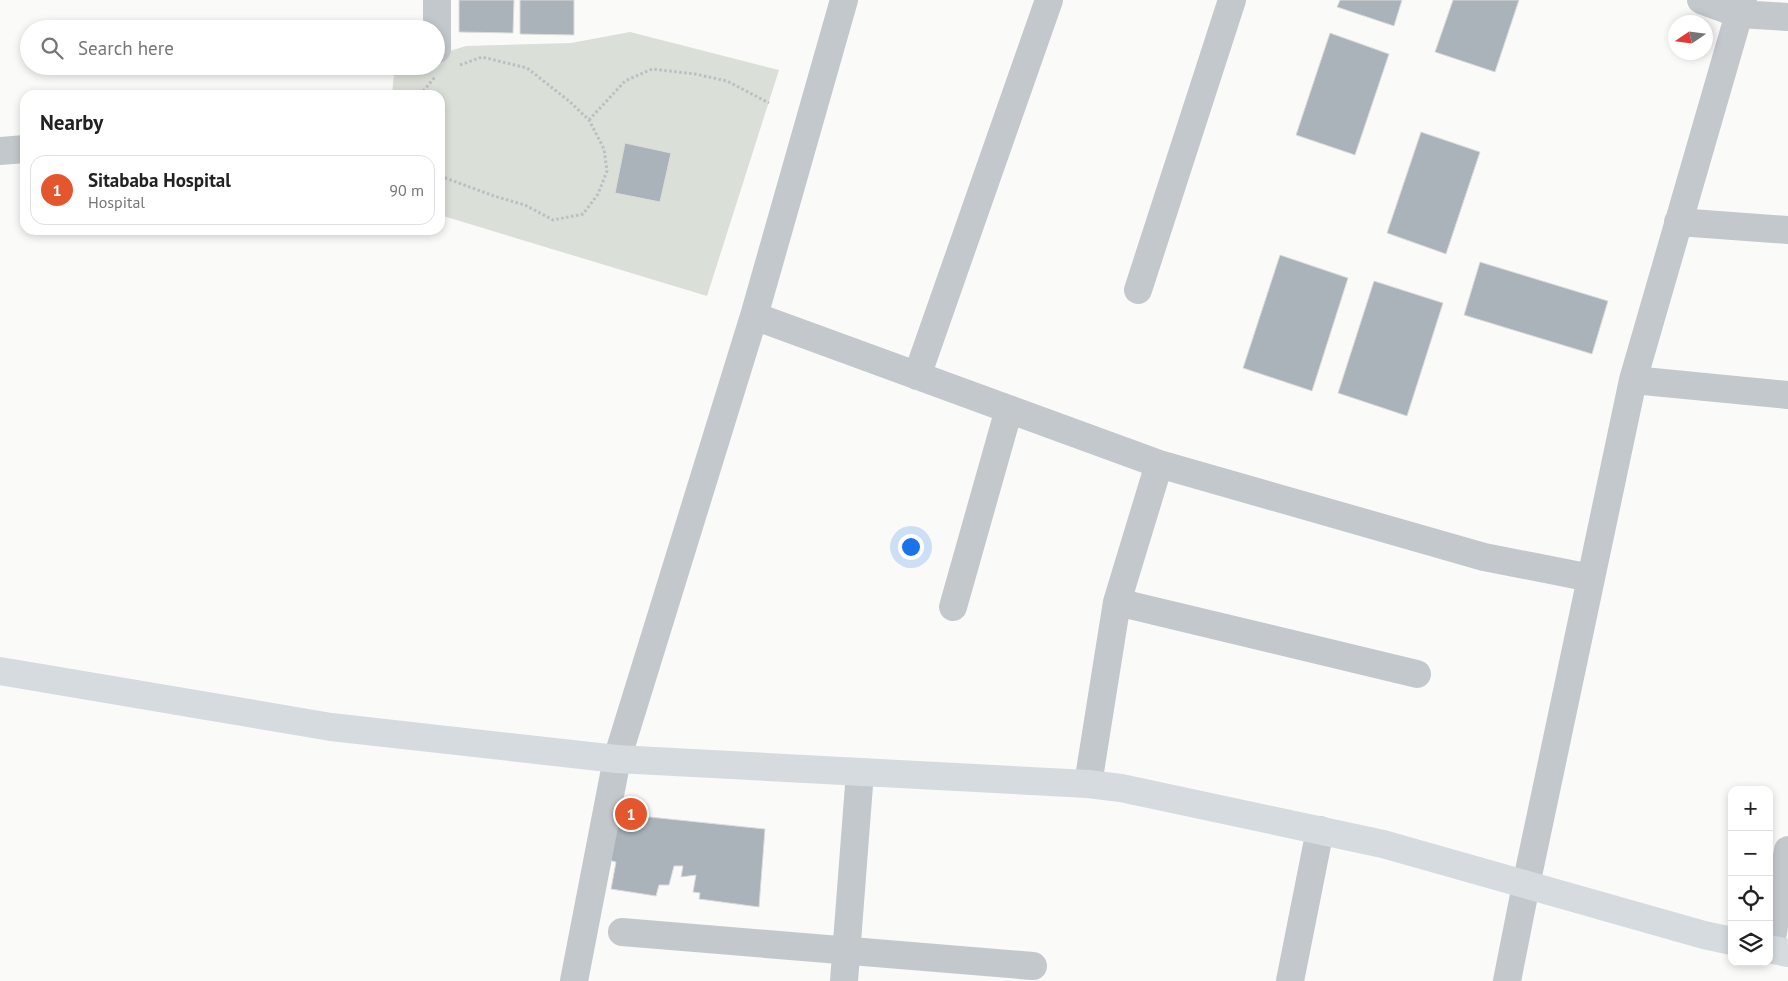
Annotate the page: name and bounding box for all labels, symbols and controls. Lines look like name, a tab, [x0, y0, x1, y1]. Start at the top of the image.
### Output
north arrow	[1668, 15, 1713, 60]
search box	[20, 20, 445, 75]
icon: search	[38, 34, 66, 62]
text: Search here	[78, 36, 174, 60]
text: Nearby	[40, 109, 103, 136]
text: Sitababa Hospital	[88, 168, 231, 192]
text: 1	[52, 180, 62, 200]
text: 90 m	[389, 180, 424, 200]
text: Hospital	[88, 192, 145, 212]
your location	[898, 534, 924, 560]
map controls	[1728, 786, 1773, 966]
button: +	[1728, 786, 1773, 831]
pin: 1	[615, 795, 647, 833]
button: −	[1728, 831, 1773, 876]
button: locate	[1728, 876, 1773, 921]
button: layers	[1728, 921, 1773, 966]

